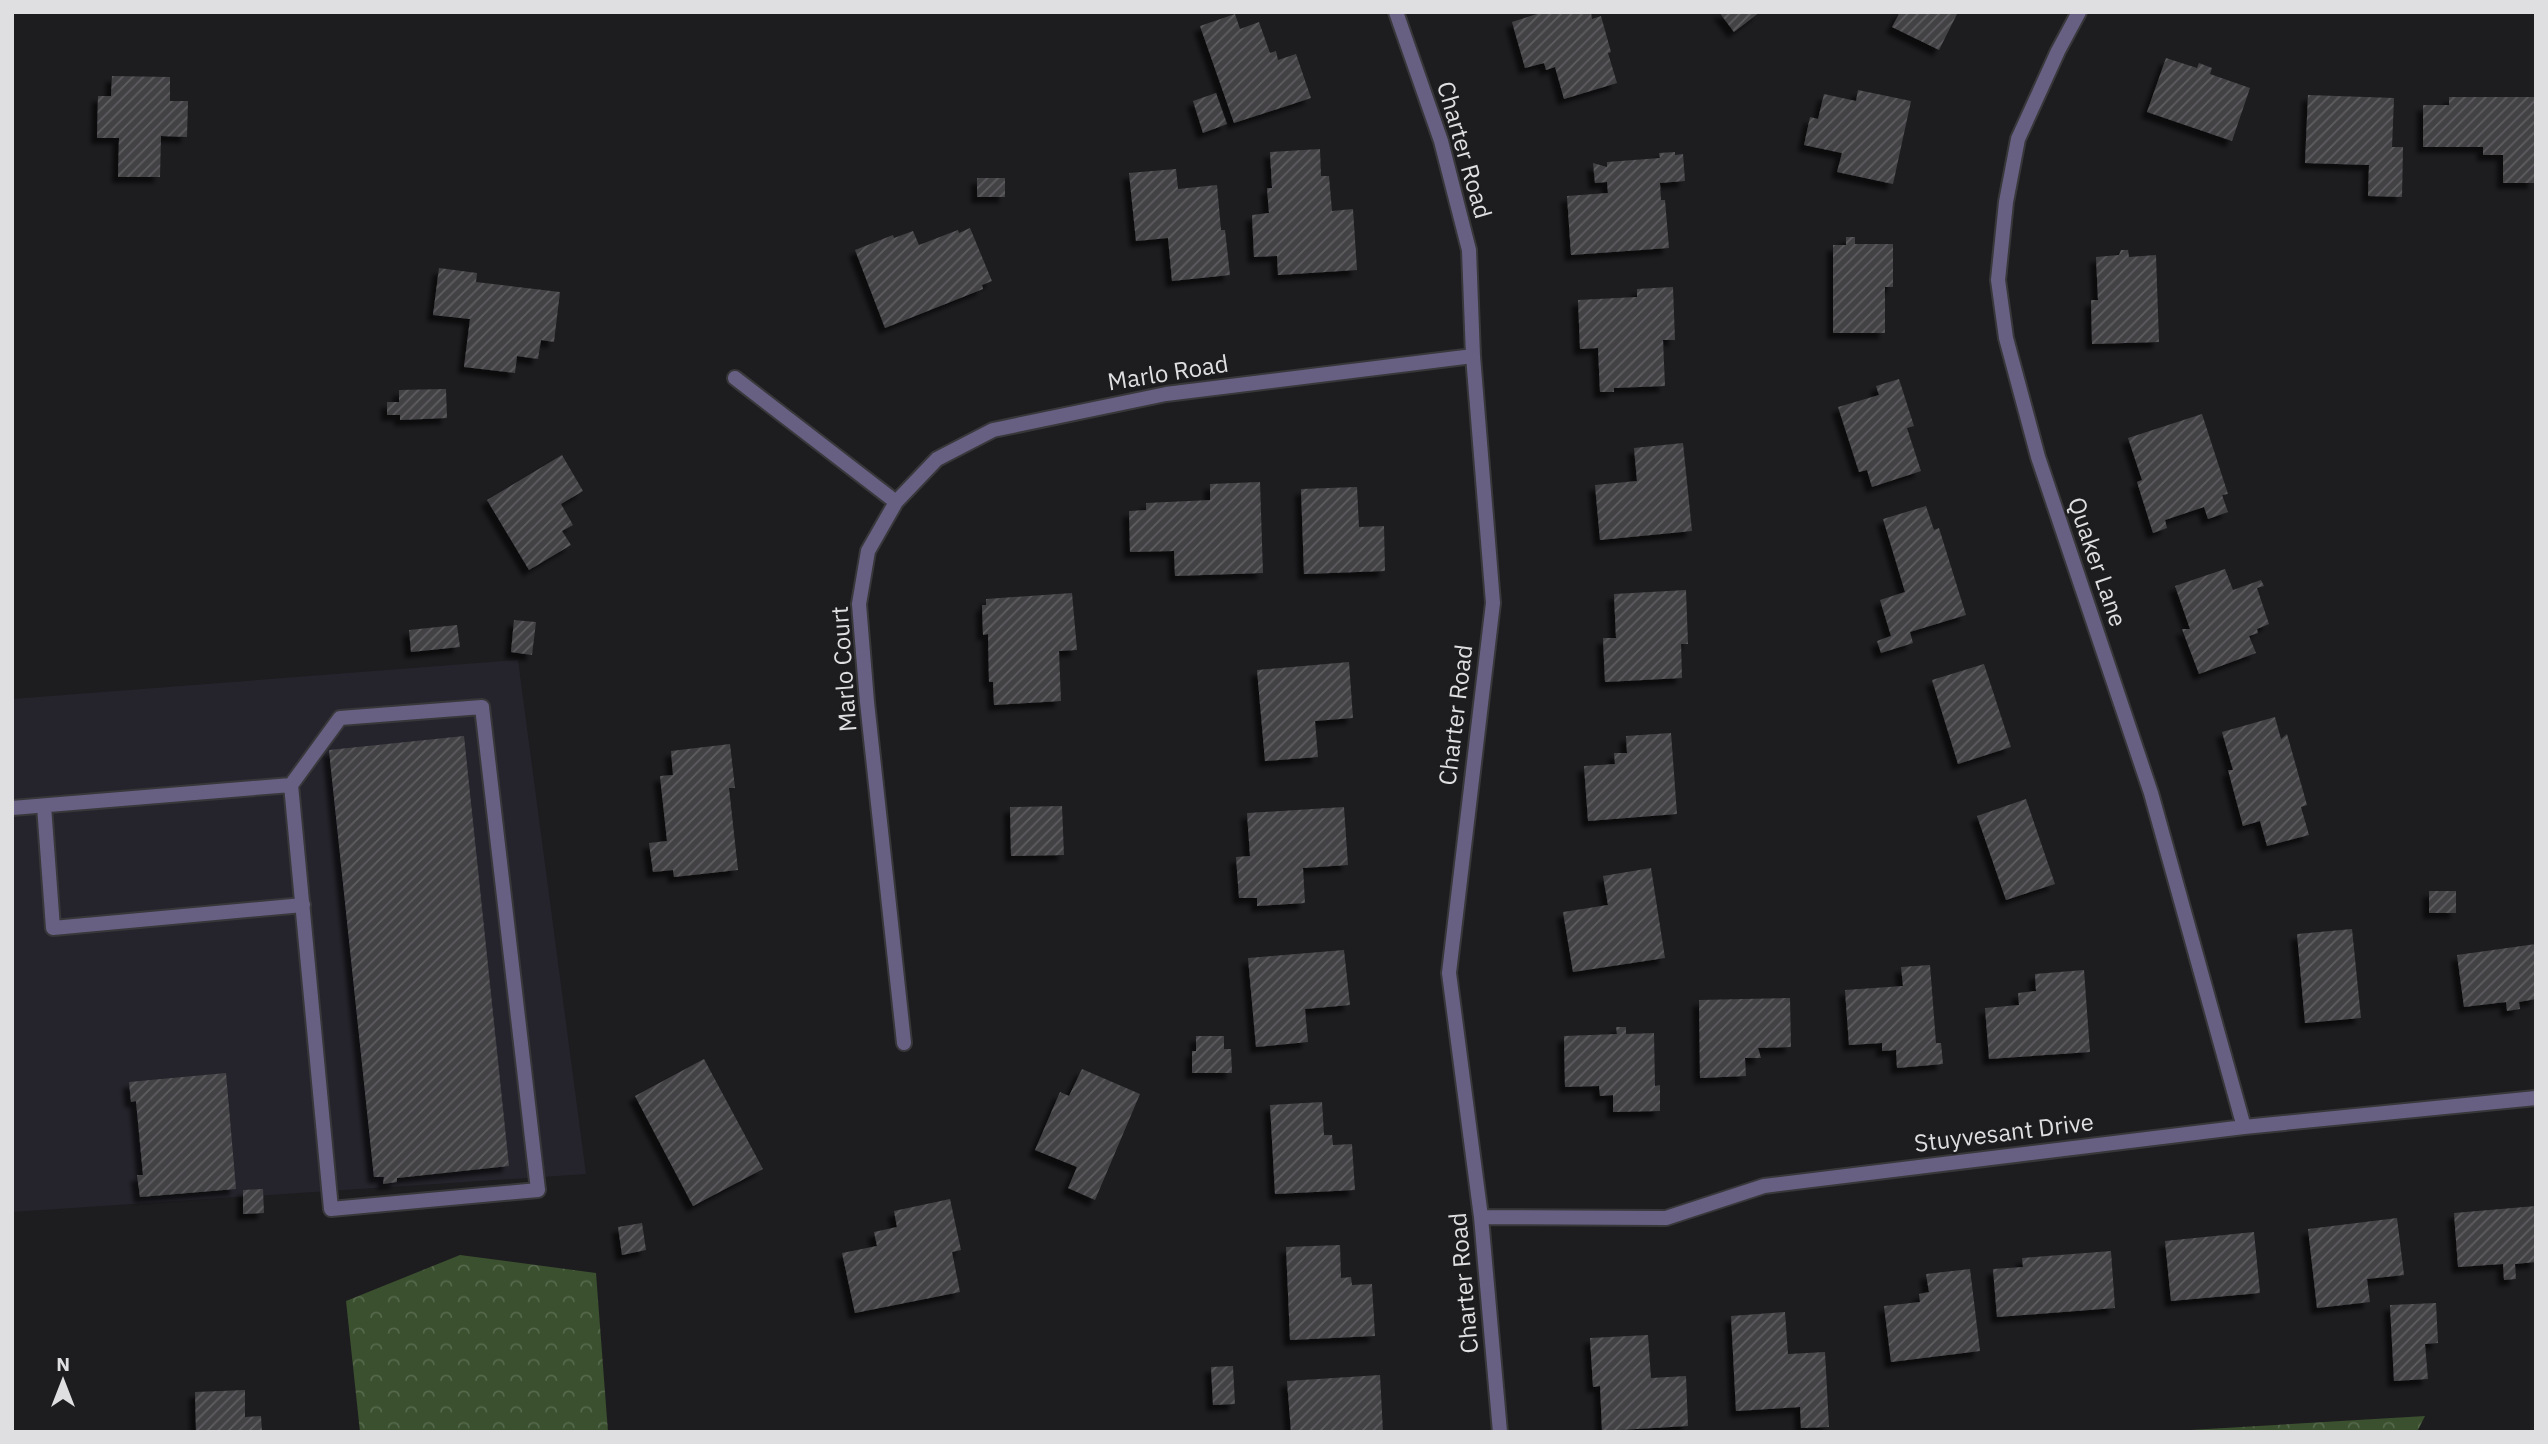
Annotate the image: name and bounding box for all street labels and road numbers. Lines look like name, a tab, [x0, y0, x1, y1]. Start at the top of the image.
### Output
street label: Charter Road	[1430, 77, 1500, 222]
street label: Marlo Road	[1105, 347, 1231, 397]
street label: Quaker Lane	[2061, 493, 2135, 631]
street label: Marlo Court	[823, 605, 863, 733]
street label: Charter Road	[1431, 643, 1480, 787]
street label: Stuyvesant Drive	[1912, 1105, 2096, 1159]
street label: Charter Road	[1441, 1211, 1485, 1355]

